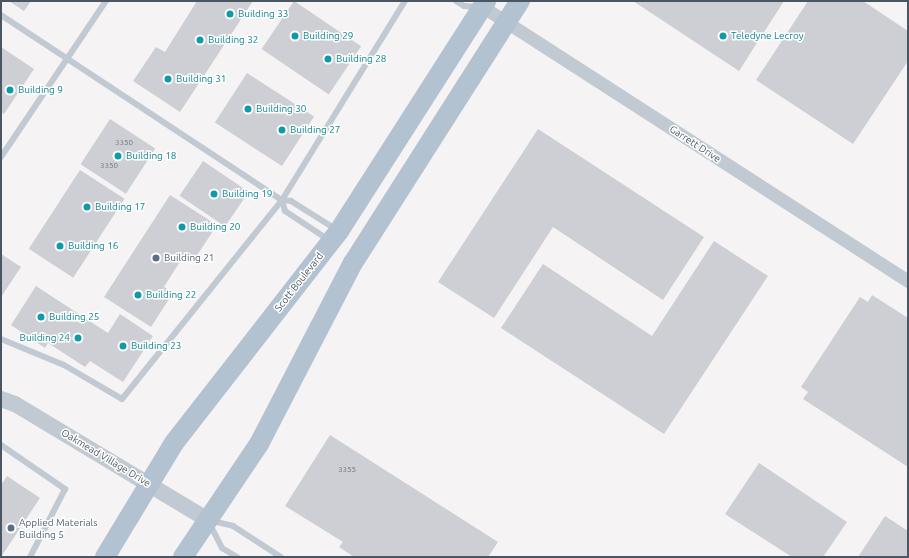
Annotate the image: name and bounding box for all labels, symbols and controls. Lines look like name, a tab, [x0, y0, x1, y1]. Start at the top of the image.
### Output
place label: Building 33	[238, 8, 288, 20]
marker: Building 33	[225, 9, 235, 19]
place label: Building 29	[303, 30, 353, 42]
place label: Teledyne Lecroy	[731, 30, 804, 42]
marker: Building 29	[290, 31, 300, 41]
marker: Teledyne Lecroy	[718, 31, 728, 41]
place label: Building 32	[208, 34, 258, 46]
marker: Building 32	[195, 35, 205, 45]
place label: Building 28	[336, 53, 386, 65]
marker: Building 28	[323, 54, 333, 64]
place label: Building 31	[176, 73, 226, 85]
marker: Building 31	[163, 74, 173, 84]
place label: Building 9	[18, 84, 63, 96]
marker: Building 9	[5, 85, 15, 95]
place label: Building 30	[256, 103, 306, 115]
marker: Building 30	[243, 104, 253, 114]
street label: Garrett Drive	[667, 123, 723, 165]
place label: Building 27	[290, 124, 340, 136]
marker: Building 27	[277, 125, 287, 135]
house number: 3350	[115, 138, 133, 148]
place label: Building 18	[126, 150, 176, 162]
marker: Building 18	[113, 151, 123, 161]
house number: 3350	[100, 161, 118, 171]
place label: Building 19	[222, 188, 272, 200]
marker: Building 19	[209, 189, 219, 199]
place label: Building 17	[95, 201, 145, 213]
marker: Building 17	[82, 202, 92, 212]
place label: Building 20	[190, 221, 240, 233]
marker: Building 20	[177, 222, 187, 232]
place label: Building 16	[68, 240, 118, 252]
marker: Building 16	[55, 241, 65, 251]
street label: Scott Boulevard	[272, 250, 326, 314]
place label: Building 21	[164, 252, 214, 264]
marker: Building 21	[151, 253, 161, 263]
place label: Building 22	[146, 289, 196, 301]
marker: Building 22	[133, 290, 143, 300]
place label: Building 25	[49, 311, 99, 323]
marker: Building 25	[36, 312, 46, 322]
place label: Building 24	[20, 332, 70, 344]
marker: Building 24	[73, 333, 83, 343]
place label: Building 23	[131, 340, 181, 352]
marker: Building 23	[118, 341, 128, 351]
street label: Oakmead Village Drive	[59, 427, 153, 489]
house number: 3355	[338, 465, 356, 475]
place label: Applied Materials Building 5	[19, 516, 97, 540]
marker: Applied Materials Building 5	[6, 523, 16, 533]

